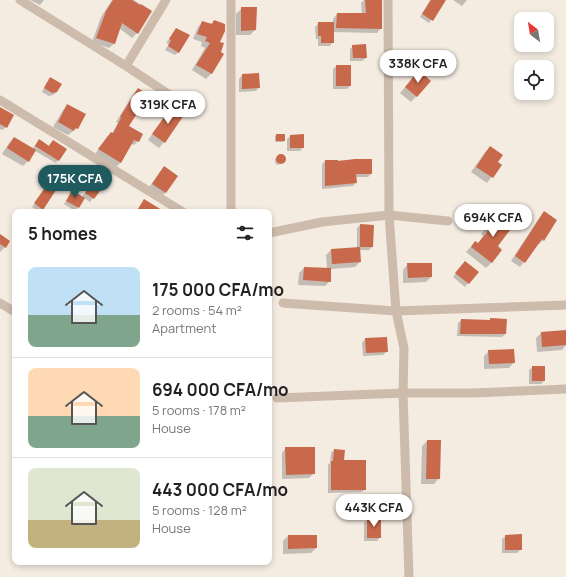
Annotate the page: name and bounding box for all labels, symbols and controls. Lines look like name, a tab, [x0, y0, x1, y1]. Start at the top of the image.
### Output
north arrow	[514, 12, 554, 52]
map controls	[514, 12, 554, 100]
pin: 338K CFA	[377, 50, 459, 84]
text: 338K CFA	[389, 54, 447, 72]
button: locate	[514, 60, 554, 100]
pin: 319K CFA	[127, 91, 209, 125]
text: 319K CFA	[139, 95, 197, 113]
pin: 175K CFA	[34, 165, 116, 199]
text: 175K CFA	[47, 169, 103, 187]
pin: 694K CFA	[452, 204, 534, 238]
text: 694K CFA	[463, 208, 523, 226]
text: 5 homes	[28, 222, 97, 245]
icon: filters	[234, 222, 256, 244]
text: 175 000 CFA/mo	[152, 278, 284, 301]
icon: home	[60, 283, 108, 331]
text: 2 rooms · 54 m²	[152, 301, 242, 319]
text: Apartment	[152, 319, 216, 337]
text: 694 000 CFA/mo	[152, 378, 289, 401]
icon: home	[60, 384, 108, 432]
text: 5 rooms · 178 m²	[152, 401, 246, 419]
text: House	[152, 419, 191, 437]
text: 443 000 CFA/mo	[152, 478, 288, 501]
icon: home	[60, 484, 108, 532]
pin: 443K CFA	[333, 494, 415, 528]
text: 443K CFA	[345, 498, 403, 516]
text: 5 rooms · 128 m²	[152, 501, 247, 519]
text: House	[152, 519, 191, 537]

